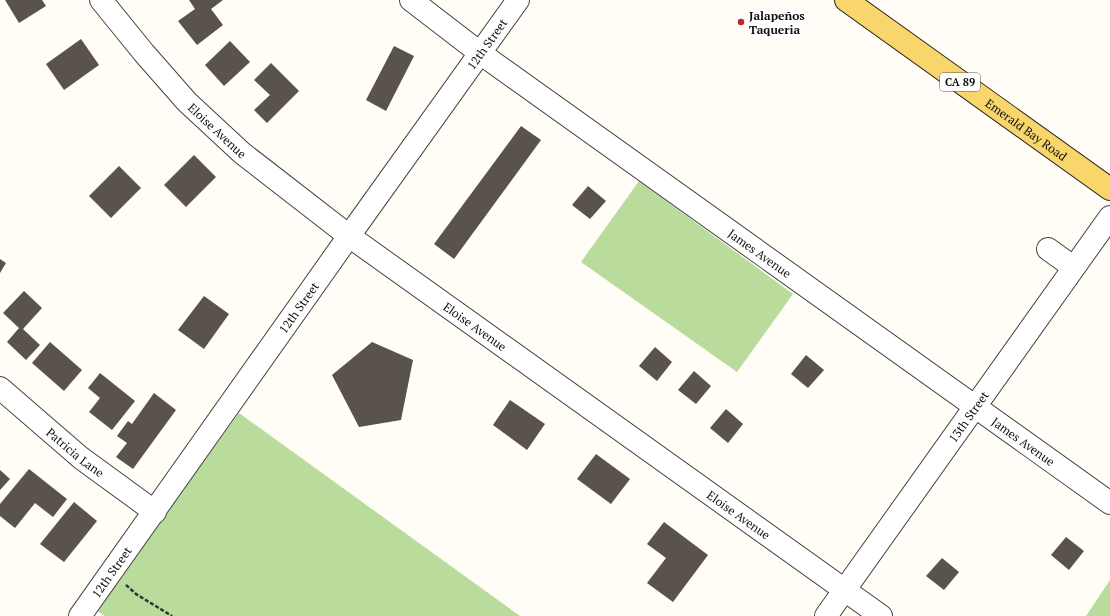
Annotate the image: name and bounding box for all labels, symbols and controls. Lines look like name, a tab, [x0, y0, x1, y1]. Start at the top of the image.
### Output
place label: Jalapeños Taqueria	[749, 8, 805, 37]
street label: 12th Street	[463, 15, 510, 72]
marker: Jalapeños Taqueria	[736, 17, 746, 27]
road number: CA 89	[940, 73, 980, 91]
street label: Emerald Bay Road	[983, 95, 1070, 164]
street label: Eloise Avenue	[185, 100, 249, 161]
street label: James Avenue	[726, 225, 794, 280]
street label: 12th Street	[275, 279, 322, 336]
street label: Eloise Avenue	[441, 299, 510, 354]
street label: 13th Street	[945, 387, 992, 445]
street label: James Avenue	[989, 414, 1058, 469]
street label: Patricia Lane	[44, 424, 107, 480]
street label: Eloise Avenue	[704, 487, 773, 542]
street label: 12th Street	[88, 543, 135, 600]

